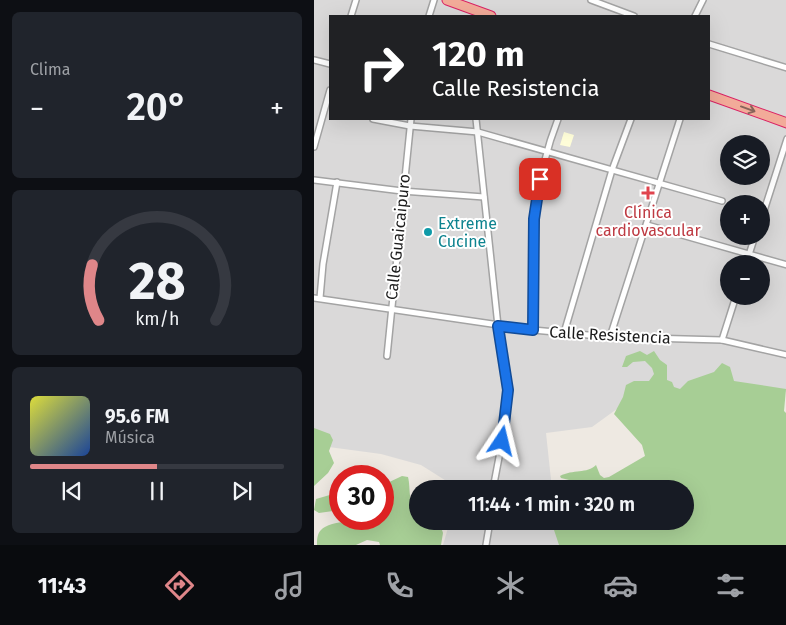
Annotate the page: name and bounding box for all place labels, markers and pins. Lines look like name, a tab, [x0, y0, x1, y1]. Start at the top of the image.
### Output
pin	[519, 158, 561, 200]
marker: Clínica cardiovascular	[641, 186, 655, 200]
place label: Clínica cardiovascular	[595, 203, 701, 240]
place label: Extreme Cucine	[438, 214, 497, 251]
marker: Extreme Cucine	[422, 226, 434, 238]

